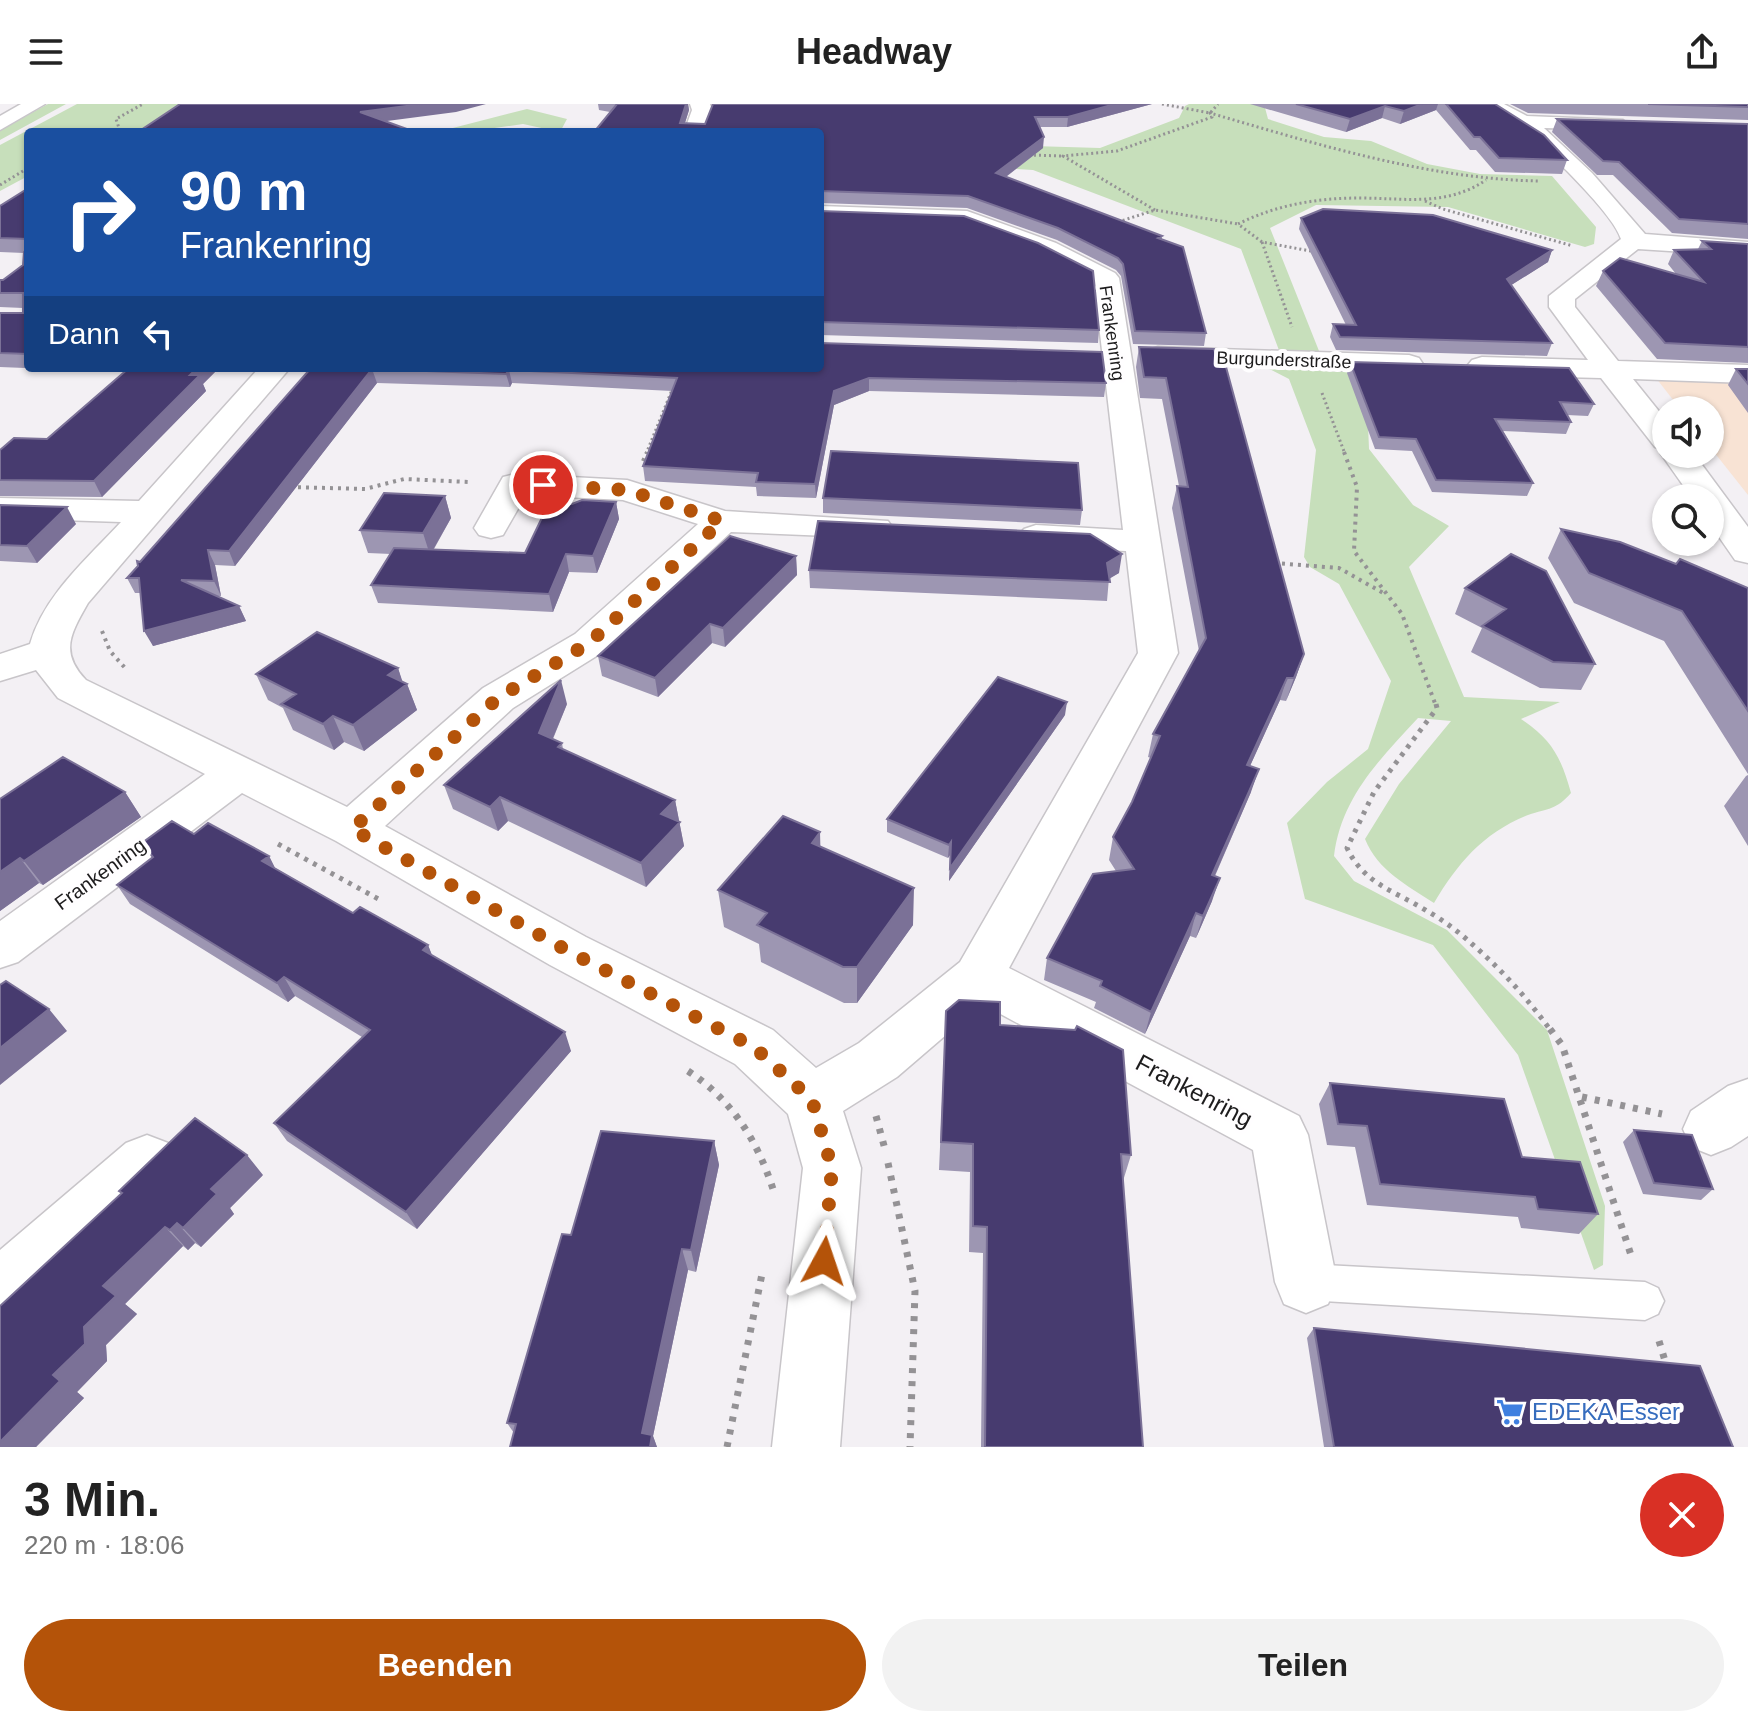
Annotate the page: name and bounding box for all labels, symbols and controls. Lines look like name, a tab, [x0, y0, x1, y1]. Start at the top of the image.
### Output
icon: menu	[24, 30, 68, 74]
icon: share	[1680, 30, 1724, 74]
text: Headway	[796, 31, 952, 72]
text: 90 m	[180, 159, 308, 222]
icon: right	[48, 160, 152, 264]
text: Frankenring	[180, 225, 372, 266]
street label: Frankenring	[1095, 284, 1129, 382]
icon: left	[136, 312, 180, 356]
text: Dann	[48, 317, 120, 350]
street label: Burgunderstraße	[1216, 348, 1352, 372]
map controls	[1652, 396, 1724, 556]
button: sound	[1652, 396, 1724, 468]
pin	[509, 451, 577, 519]
icon: arrive	[521, 463, 565, 507]
button: search	[1652, 484, 1724, 556]
street label: Frankenring	[50, 834, 150, 914]
street label: Frankenring	[1131, 1049, 1257, 1133]
position arrow	[782, 1219, 866, 1303]
supermarket icon: EDEKA Esser	[1495, 1397, 1525, 1427]
place label: EDEKA Esser	[1532, 1398, 1680, 1425]
text: 3 Min.	[24, 1473, 160, 1526]
button: close	[1640, 1473, 1724, 1557]
text: 220 m · 18:06	[24, 1530, 184, 1560]
button: Beenden	[24, 1619, 866, 1711]
button: Teilen	[882, 1619, 1724, 1711]

